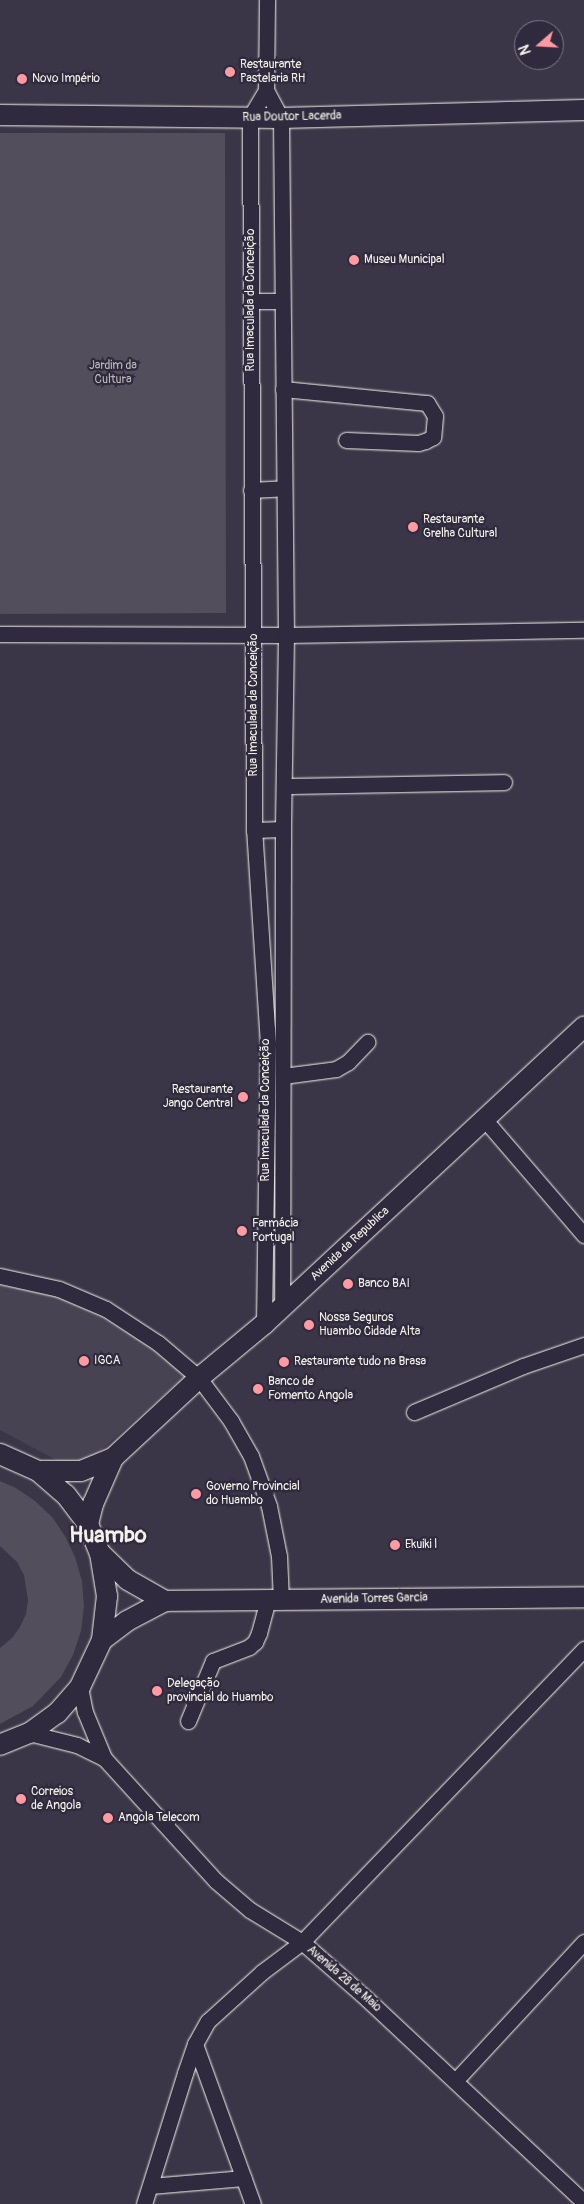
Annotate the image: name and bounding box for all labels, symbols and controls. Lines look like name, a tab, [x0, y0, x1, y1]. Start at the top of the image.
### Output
north arrow	[514, 20, 564, 70]
text: N	[516, 42, 535, 57]
place label: Restaurante Pastelaria RH	[240, 58, 305, 86]
marker: Restaurante Pastelaria RH	[224, 66, 236, 78]
place label: Novo Império	[32, 72, 100, 86]
marker: Novo Império	[16, 73, 28, 85]
street label: Rua Doutor Lacerda	[242, 109, 342, 125]
street label: Rua Imaculada da Conceição	[244, 228, 258, 372]
place label: Museu Municipal	[364, 253, 445, 267]
marker: Museu Municipal	[348, 254, 360, 266]
park label: Jardim da Cultura	[89, 359, 137, 387]
place label: Restaurante Grelha Cultural	[423, 513, 497, 541]
marker: Restaurante Grelha Cultural	[407, 521, 419, 533]
street label: Rua Imaculada da Conceição	[247, 633, 261, 777]
street label: Rua Imaculada da Conceição	[259, 1038, 273, 1182]
place label: Restaurante Jango Central	[163, 1083, 233, 1111]
marker: Restaurante Jango Central	[237, 1091, 249, 1103]
street label: Avenida da Republica	[308, 1204, 392, 1284]
place label: Farmácia Portugal	[252, 1217, 298, 1245]
marker: Farmácia Portugal	[236, 1225, 248, 1237]
place label: Banco BAI	[358, 1277, 410, 1291]
marker: Banco BAI	[342, 1278, 354, 1290]
place label: Nossa Seguros Huambo Cidade Alta	[319, 1311, 420, 1339]
marker: Nossa Seguros Huambo Cidade Alta	[303, 1319, 315, 1331]
place label: IGCA	[94, 1354, 121, 1368]
marker: IGCA	[78, 1355, 90, 1367]
place label: Restaurante tudo na Brasa	[294, 1355, 426, 1369]
marker: Restaurante tudo na Brasa	[278, 1356, 290, 1368]
place label: Banco de Fomento Angola	[268, 1375, 353, 1403]
marker: Banco de Fomento Angola	[252, 1383, 264, 1395]
place label: Governo Provincial do Huambo	[206, 1480, 300, 1508]
marker: Governo Provincial do Huambo	[190, 1488, 202, 1500]
district label: Huambo	[69, 1523, 147, 1549]
place label: Ekuiki l	[405, 1538, 437, 1552]
marker: Ekuiki l	[389, 1539, 401, 1551]
street label: Avenida Torres Garcia	[320, 1591, 428, 1607]
place label: Delegação provincial do Huambo	[167, 1677, 274, 1705]
marker: Delegação provincial do Huambo	[151, 1685, 163, 1697]
place label: Correios de Angola	[31, 1785, 81, 1813]
marker: Correios de Angola	[15, 1793, 27, 1805]
place label: Angola Telecom	[118, 1811, 200, 1825]
marker: Angola Telecom	[102, 1812, 114, 1824]
street label: Avenida 28 de Maio	[304, 1943, 384, 2015]

